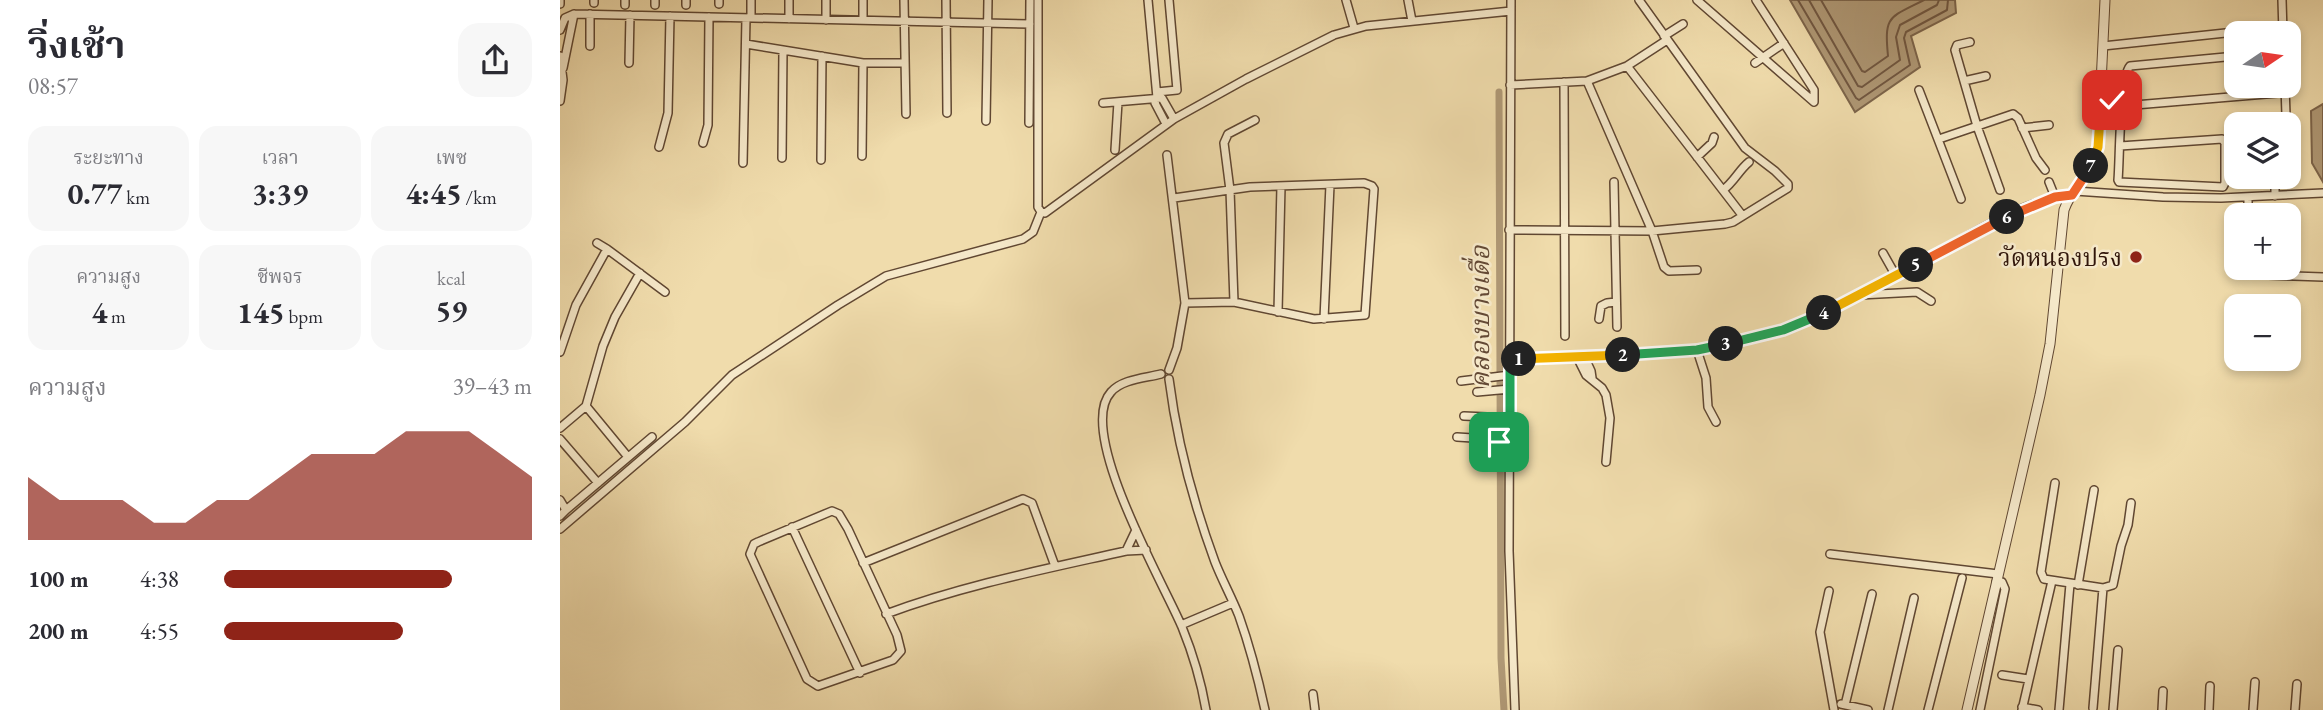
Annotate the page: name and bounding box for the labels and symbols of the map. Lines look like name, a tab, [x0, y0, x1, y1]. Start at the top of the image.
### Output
north arrow	[2224, 21, 2301, 98]
pin	[2082, 70, 2142, 130]
pin: 7	[2074, 148, 2108, 184]
pin: 6	[1990, 200, 2024, 234]
place label: วัดหนองปรง	[1998, 242, 2122, 273]
water label: คลองบางเดื่อ	[1461, 245, 1497, 388]
pin: 5	[1898, 247, 1934, 282]
marker: วัดหนองปรง	[2128, 249, 2144, 265]
pin: 4	[1806, 296, 1842, 330]
pin: 3	[1708, 326, 1744, 362]
pin: 2	[1606, 338, 1640, 372]
pin: 1	[1502, 342, 1536, 376]
pin	[1469, 412, 1529, 472]

